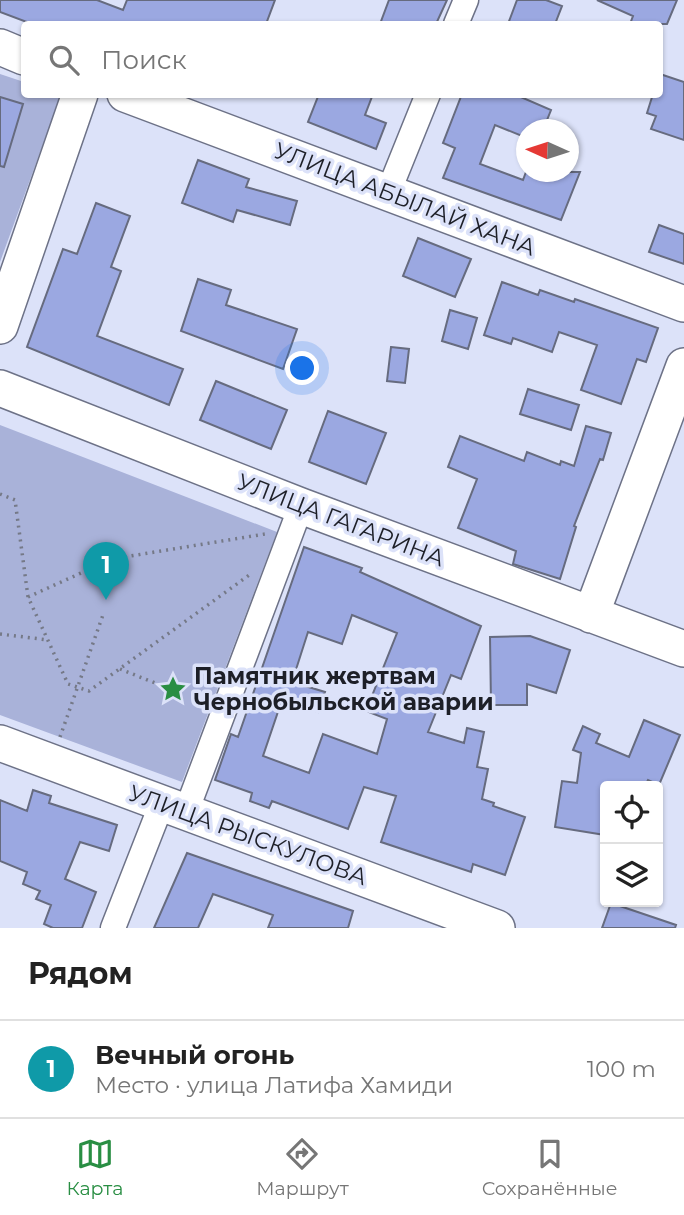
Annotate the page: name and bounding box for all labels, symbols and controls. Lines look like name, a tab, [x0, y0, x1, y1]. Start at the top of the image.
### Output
search box	[21, 21, 663, 98]
icon: search	[45, 41, 83, 79]
text: Поиск	[101, 44, 187, 76]
north arrow	[516, 119, 579, 182]
street label: УЛИЦА АБЫЛАЙ ХАНА	[270, 136, 540, 262]
your location	[285, 351, 319, 385]
street label: УЛИЦА ГАГАРИНА	[233, 468, 449, 572]
pin: 1	[83, 542, 129, 600]
place label: Памятник жертвам Чернобыльской аварии	[194, 662, 494, 716]
place icon: Памятник жертвам Чернобыльской аварии	[158, 674, 188, 704]
street label: УЛИЦА РЫСКУЛОВА	[125, 779, 371, 891]
map controls	[600, 781, 663, 907]
button: locate	[600, 781, 663, 844]
button: layers	[600, 844, 663, 907]
text: Рядом	[28, 955, 133, 992]
text: Вечный огонь	[95, 1039, 294, 1071]
text: 1	[46, 1055, 56, 1083]
text: 100 m	[587, 1055, 656, 1083]
text: Место · улица Латифа Хамиди	[95, 1071, 453, 1099]
tab: Карта	[66, 1135, 123, 1200]
tab: Маршрут	[256, 1135, 349, 1200]
tab: Сохранённые	[482, 1135, 618, 1200]

